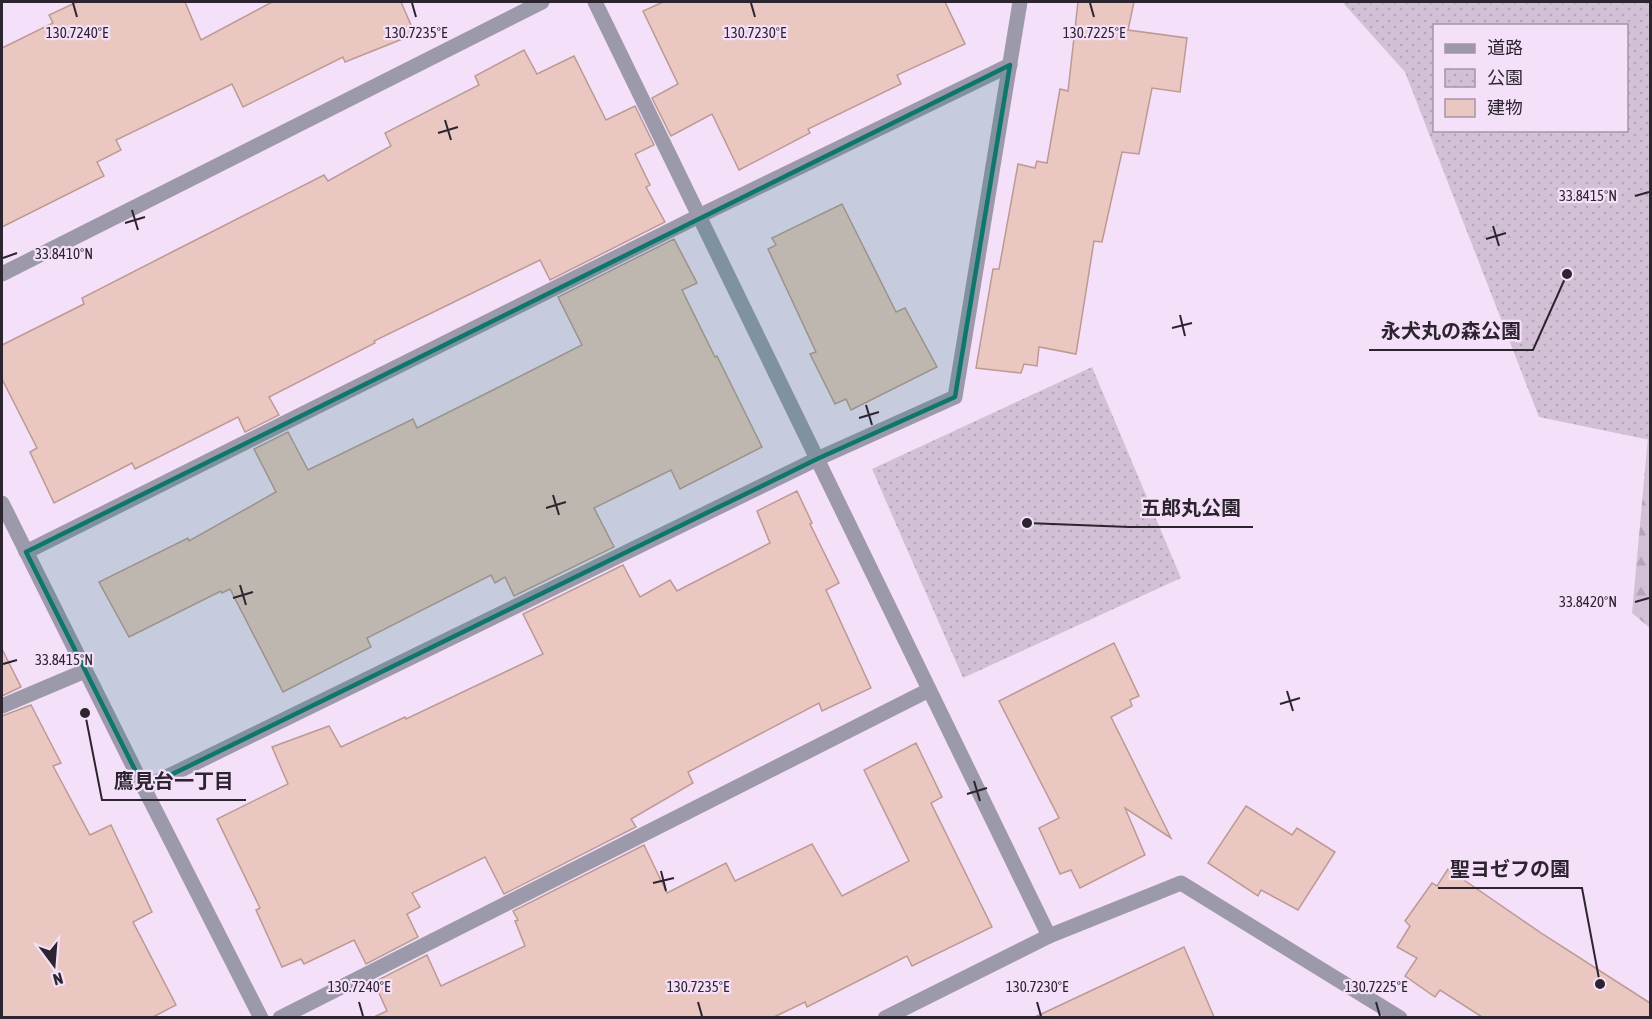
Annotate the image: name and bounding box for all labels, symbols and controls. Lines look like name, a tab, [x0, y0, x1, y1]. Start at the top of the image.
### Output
text: 130.7240°E	[46, 24, 109, 41]
text: 130.7235°E	[385, 24, 448, 41]
text: 130.7230°E	[724, 24, 787, 41]
text: 130.7225°E	[1063, 24, 1126, 41]
legend	[1433, 24, 1628, 132]
text: 道路	[1487, 37, 1523, 58]
text: 公園	[1487, 67, 1523, 88]
text: 建物	[1487, 97, 1523, 118]
text: 33.8415°N	[1559, 187, 1617, 204]
text: 33.8410°N	[35, 245, 93, 262]
callout: 永犬丸の森公園	[1369, 312, 1533, 350]
text: 永犬丸の森公園	[1381, 319, 1521, 342]
callout: 五郎丸公園	[1129, 489, 1253, 527]
text: 五郎丸公園	[1141, 496, 1241, 519]
text: 33.8420°N	[1559, 593, 1617, 610]
text: 33.8415°N	[35, 651, 93, 668]
callout: 鷹見台一丁目	[102, 762, 246, 800]
text: 鷹見台一丁目	[114, 769, 234, 792]
callout: 聖ヨゼフの園	[1438, 850, 1582, 888]
text: 聖ヨゼフの園	[1450, 857, 1570, 880]
north arrow	[24, 935, 84, 995]
text: N	[51, 969, 65, 989]
text: 130.7240°E	[328, 978, 391, 995]
text: 130.7235°E	[667, 978, 730, 995]
text: 130.7230°E	[1006, 978, 1069, 995]
text: 130.7225°E	[1345, 978, 1408, 995]

